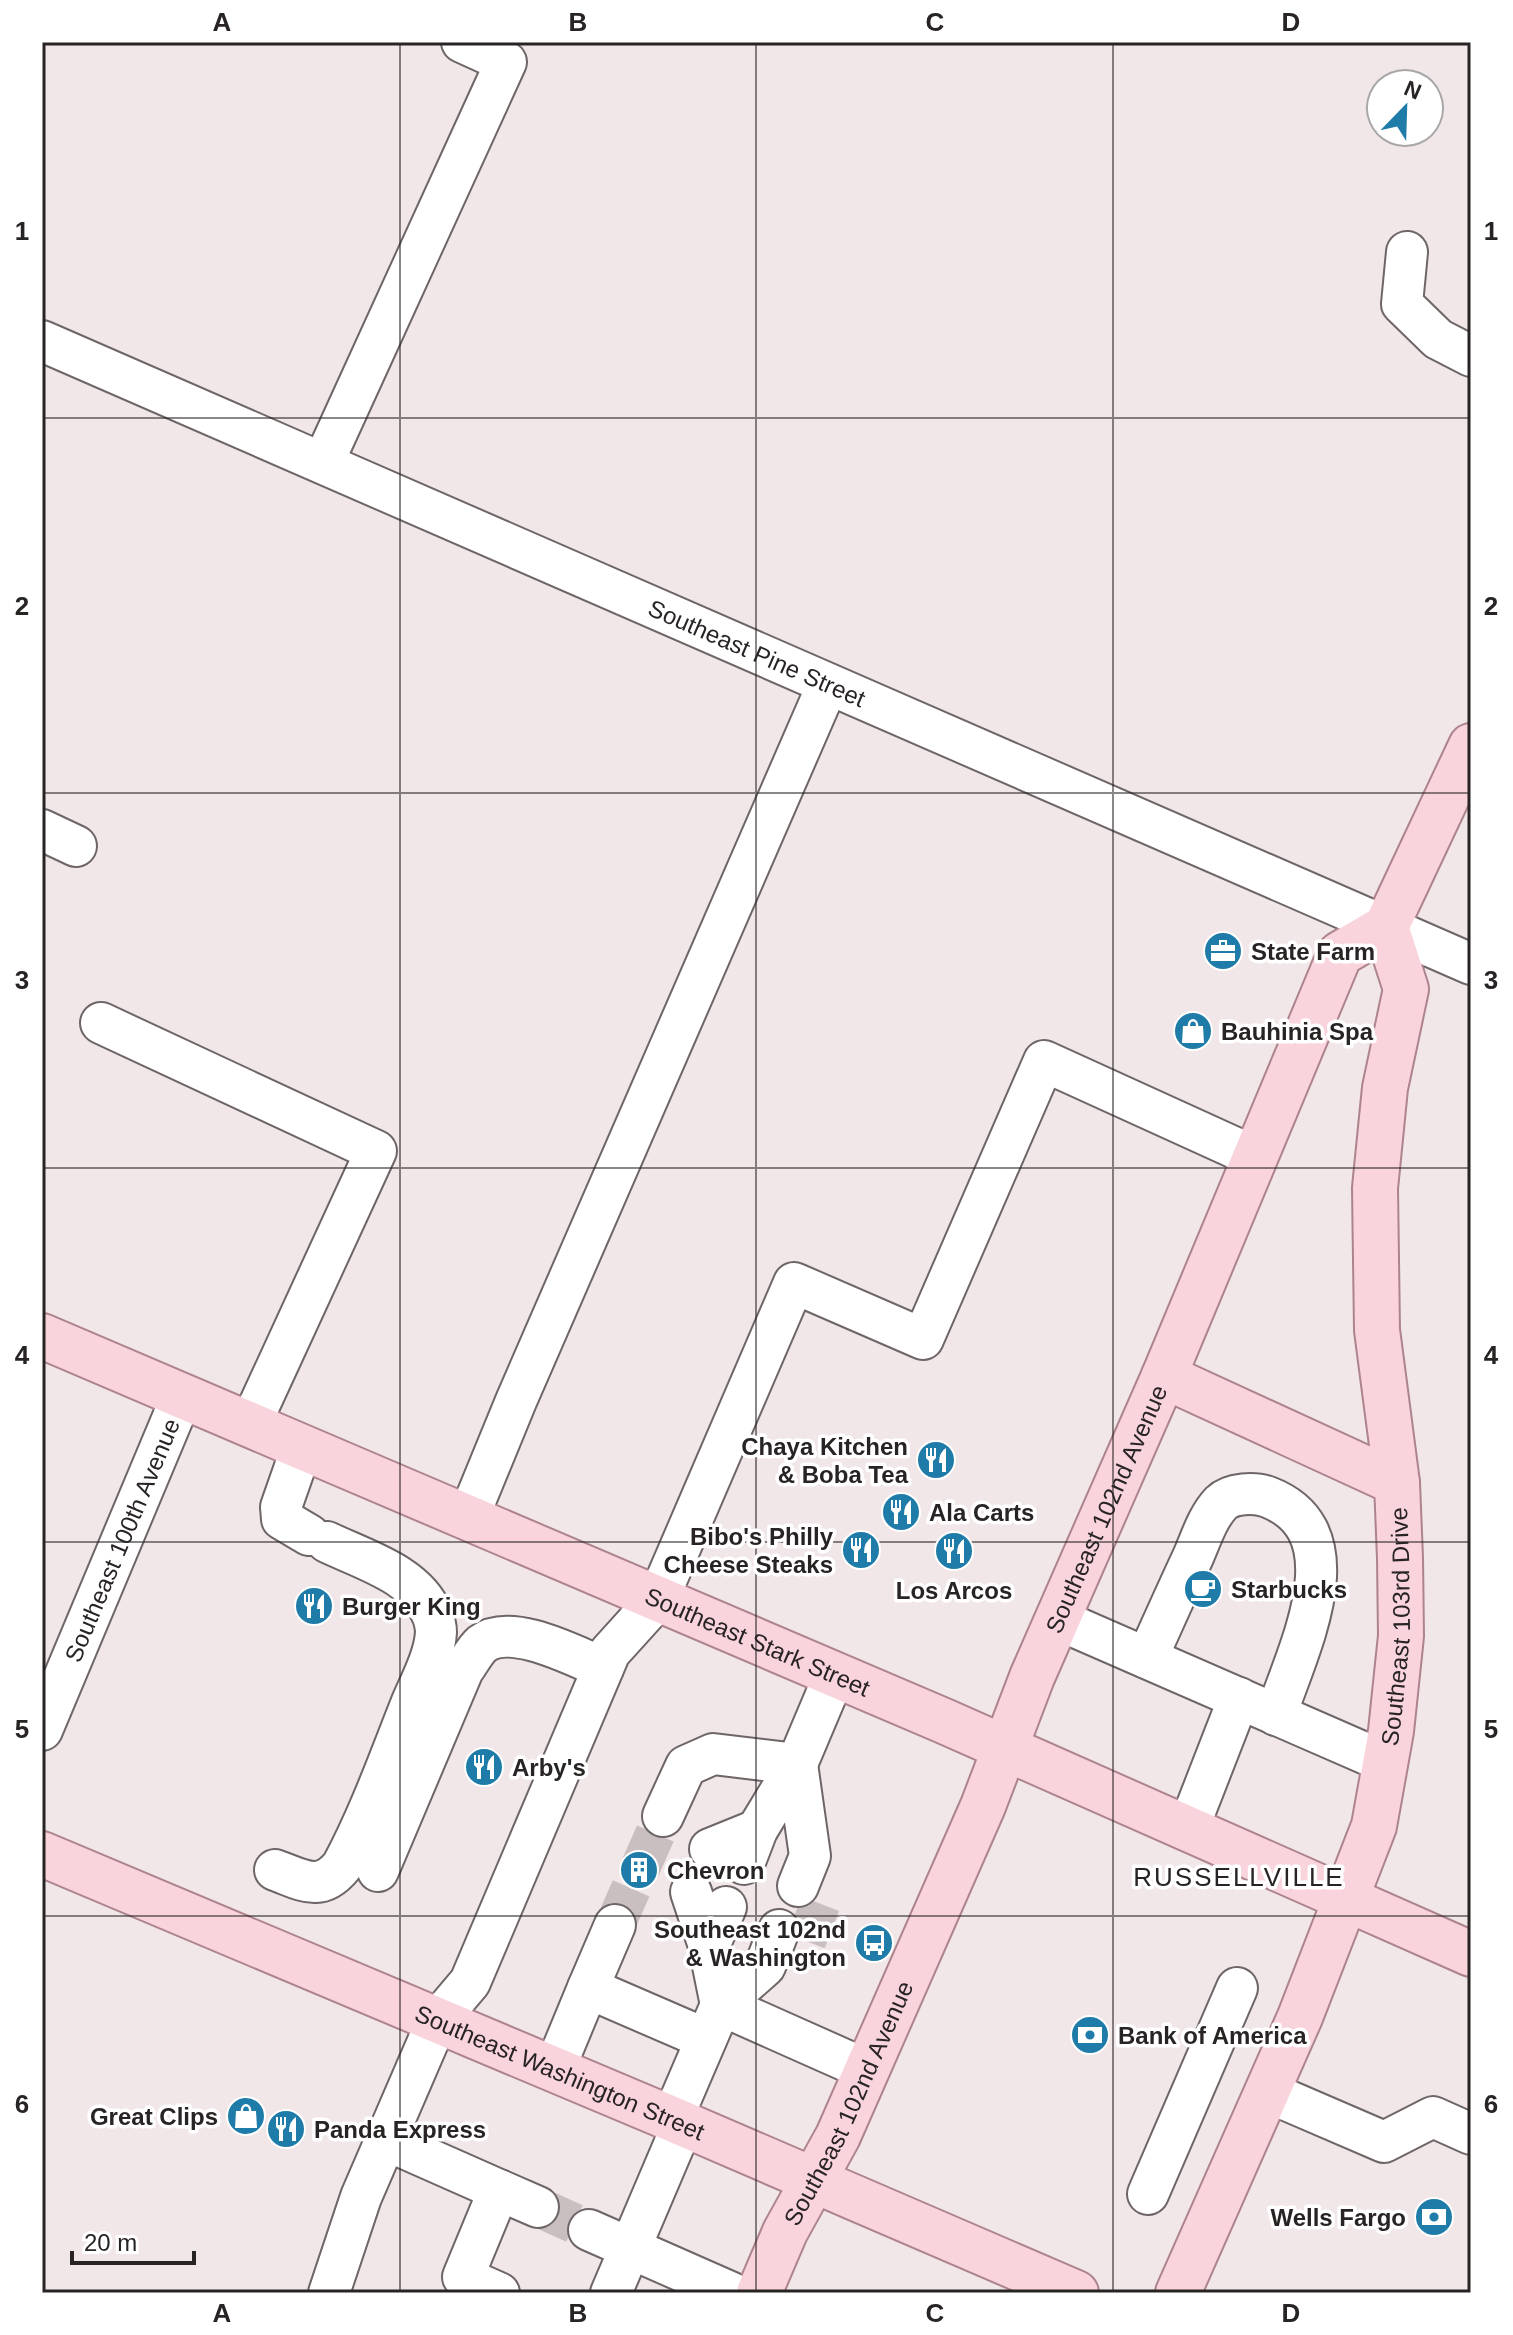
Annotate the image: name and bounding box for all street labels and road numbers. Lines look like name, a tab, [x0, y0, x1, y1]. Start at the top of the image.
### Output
street label: Southeast Pine Street	[645, 594, 870, 712]
street label: Southeast 102nd Avenue	[1040, 1381, 1172, 1637]
street label: Southeast 100th Avenue	[59, 1414, 185, 1666]
street label: Southeast 103rd Drive	[1375, 1507, 1415, 1748]
street label: Southeast Stark Street	[641, 1582, 874, 1701]
street label: Southeast 102nd Avenue	[778, 1977, 918, 2230]
street label: Southeast Washington Street	[411, 1999, 709, 2145]

